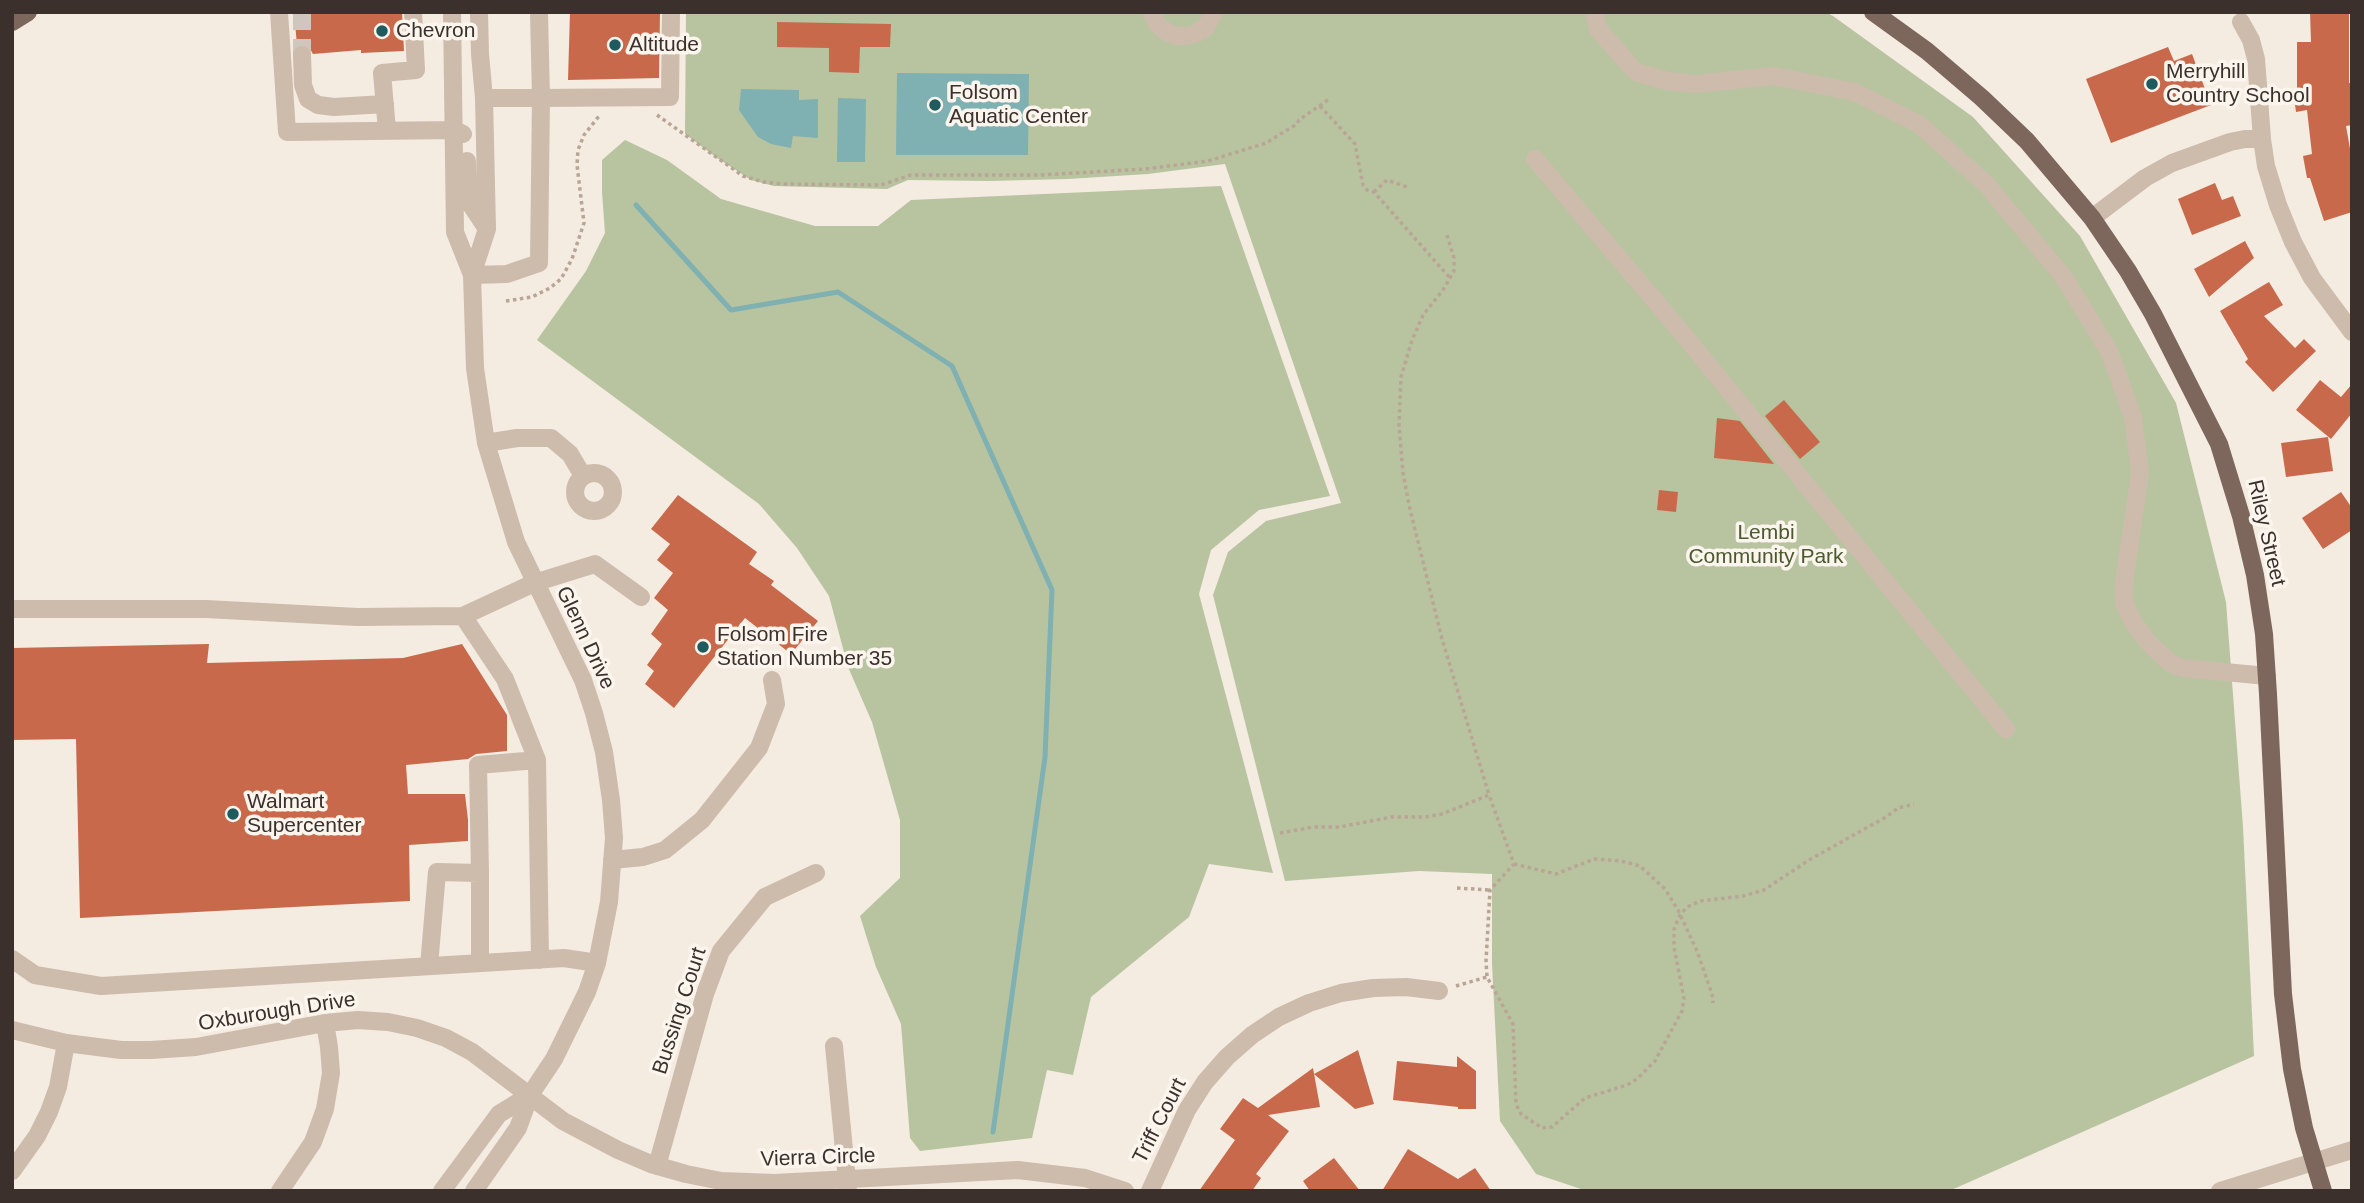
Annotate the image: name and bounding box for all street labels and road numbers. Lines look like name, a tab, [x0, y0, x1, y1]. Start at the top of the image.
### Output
street label: Riley Street	[2242, 477, 2290, 589]
street label: Glenn Drive	[550, 582, 620, 694]
street label: Bussing Court	[648, 944, 712, 1078]
street label: Oxburough Drive	[197, 987, 357, 1037]
street label: Triff Court	[1128, 1074, 1192, 1168]
street label: Vierra Circle	[760, 1143, 876, 1173]

